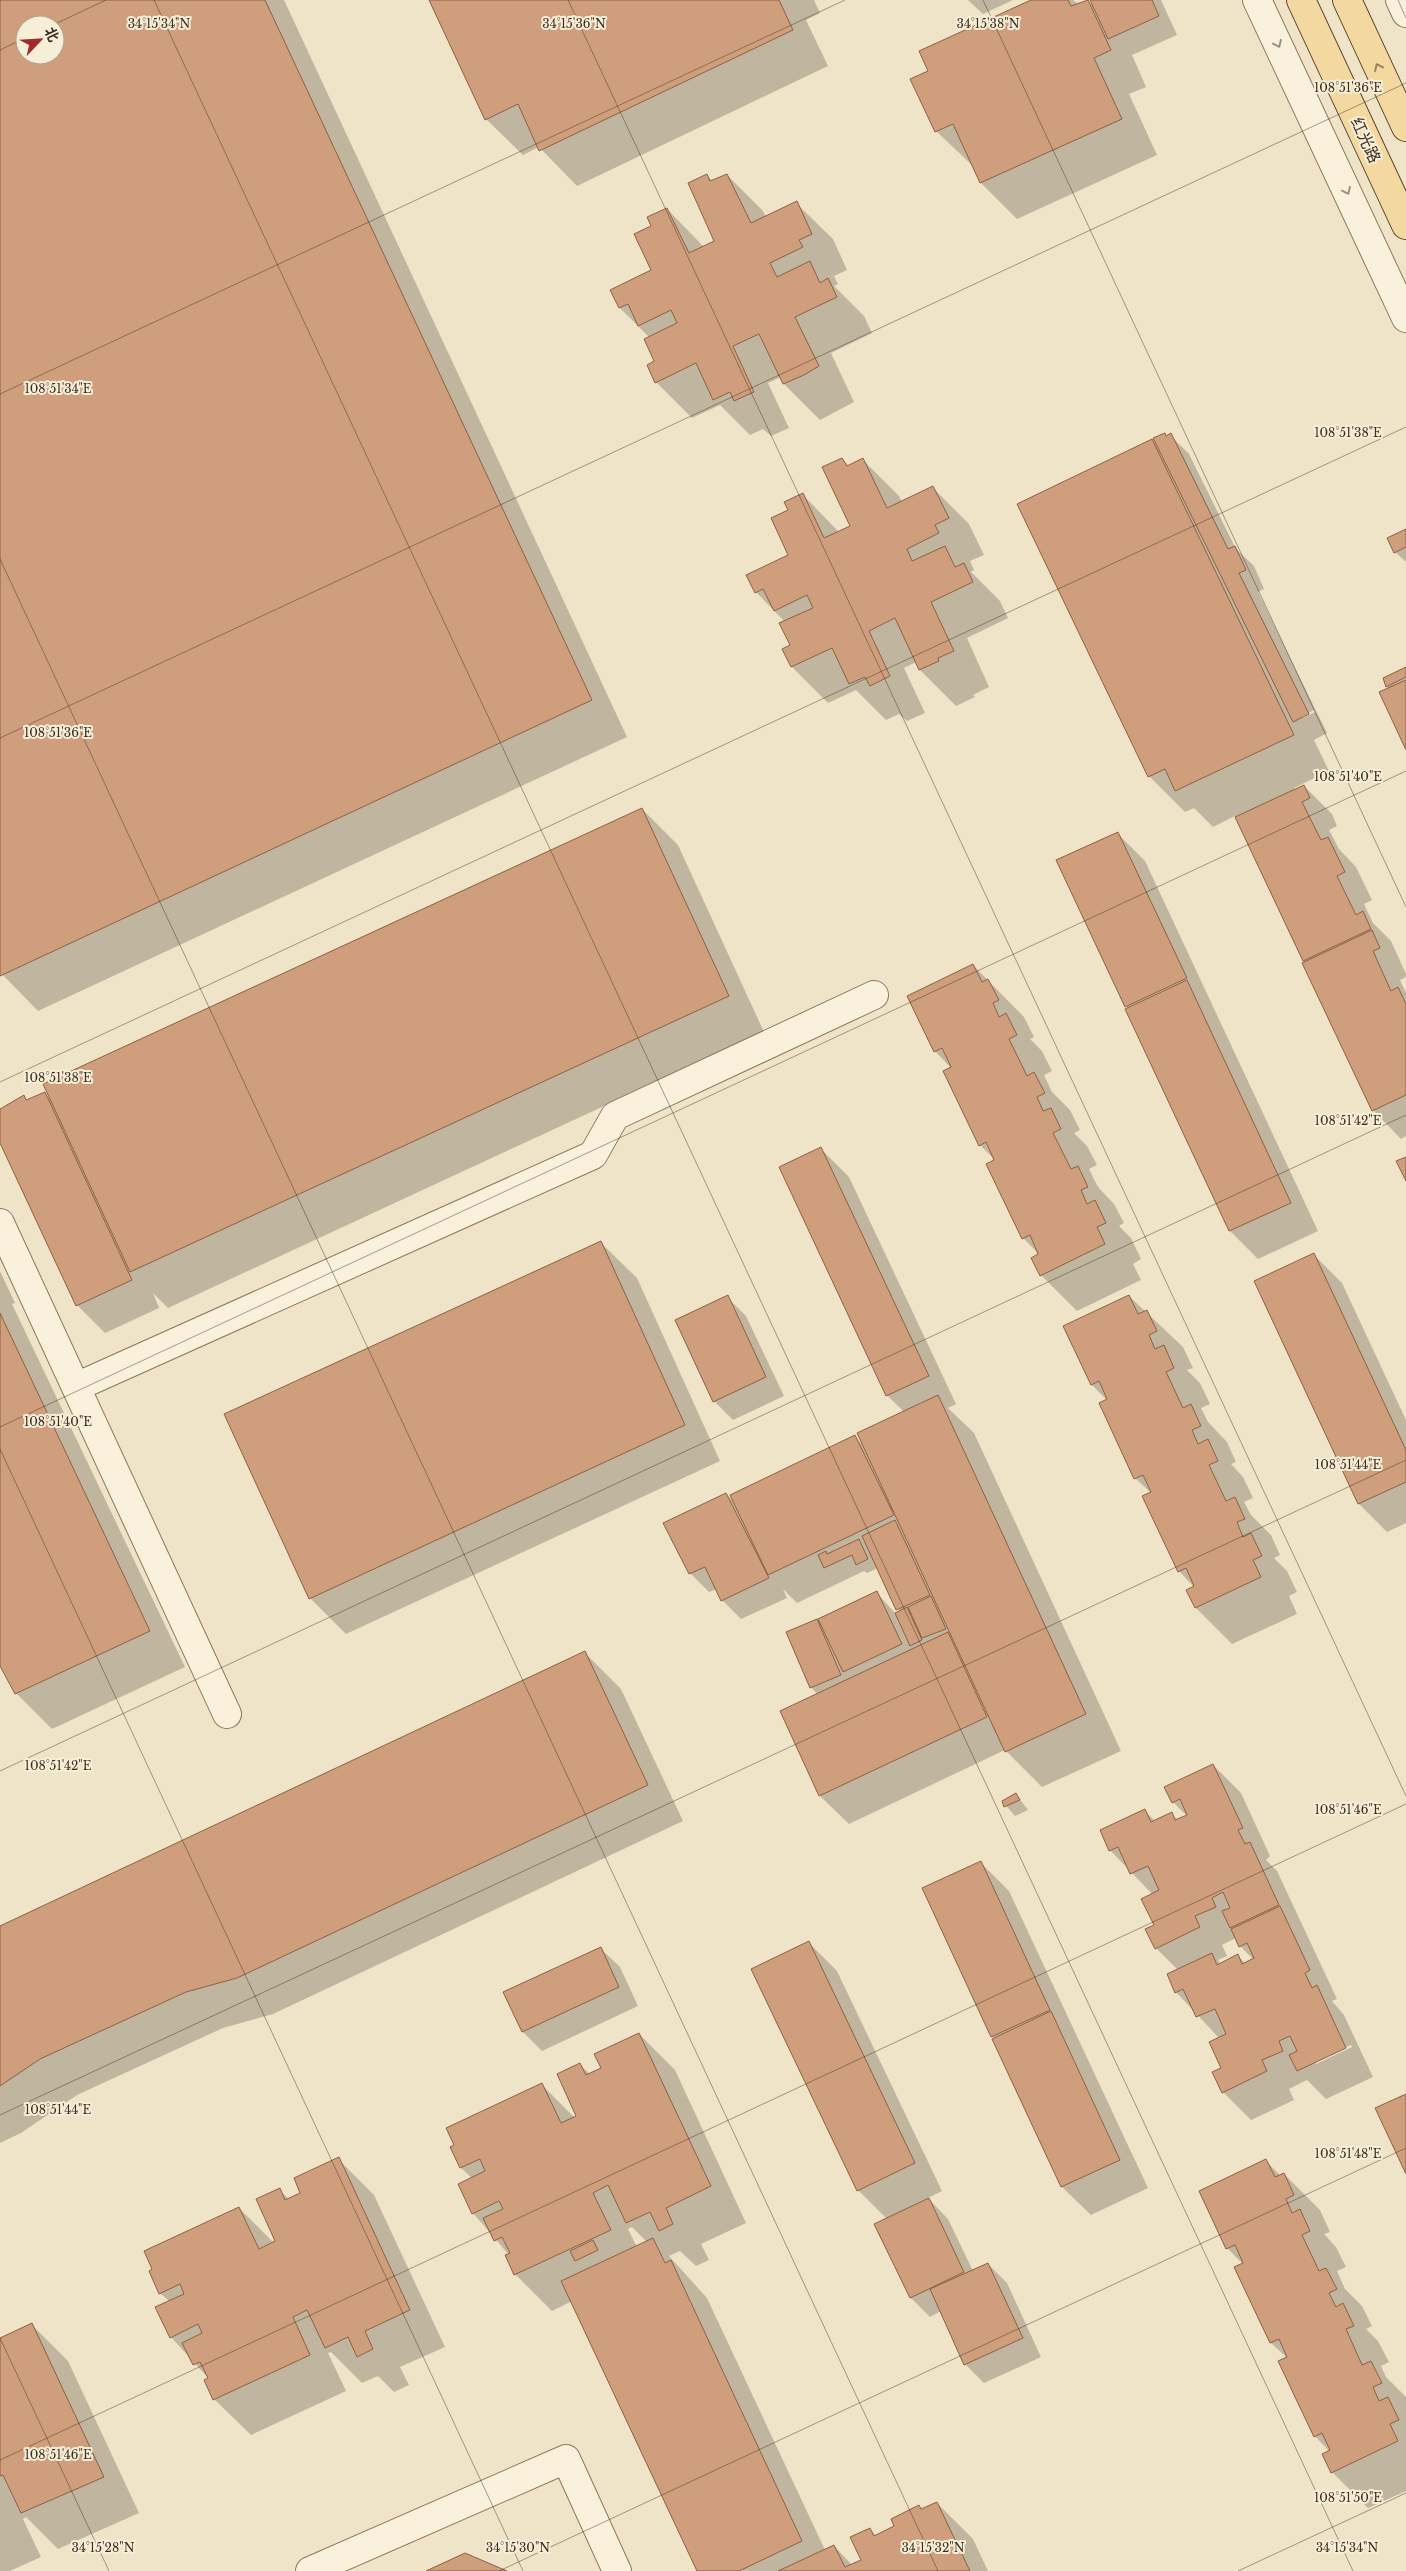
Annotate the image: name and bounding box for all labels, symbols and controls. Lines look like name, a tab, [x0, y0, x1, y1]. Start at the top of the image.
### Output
north arrow	[15, 15, 65, 65]
text: 34°15'34"N	[128, 16, 190, 31]
text: 34°15'36"N	[542, 16, 606, 31]
text: 34°15'38"N	[956, 16, 1020, 31]
text: 北	[41, 24, 63, 45]
one-way arrow	[1272, 39, 1282, 48]
one-way arrow	[1374, 63, 1384, 72]
text: 108°51'36"E	[1314, 80, 1382, 95]
street label: 红光路	[1347, 114, 1385, 166]
one-way arrow	[1341, 186, 1351, 195]
text: 108°51'34"E	[24, 381, 92, 396]
text: 108°51'38"E	[1314, 425, 1382, 440]
text: 108°51'36"E	[24, 725, 92, 740]
text: 108°51'40"E	[1314, 769, 1382, 784]
text: 108°51'38"E	[24, 1070, 92, 1085]
text: 108°51'42"E	[1315, 1113, 1382, 1128]
text: 108°51'40"E	[24, 1414, 92, 1429]
text: 108°51'44"E	[1315, 1457, 1381, 1472]
text: 108°51'42"E	[25, 1758, 92, 1773]
text: 108°51'46"E	[1314, 1802, 1382, 1817]
text: 108°51'44"E	[25, 2102, 91, 2117]
text: 108°51'48"E	[1315, 2146, 1382, 2161]
text: 108°51'46"E	[24, 2447, 92, 2462]
text: 108°51'50"E	[1314, 2490, 1382, 2505]
text: 34°15'28"N	[71, 2540, 135, 2555]
text: 34°15'30"N	[486, 2540, 550, 2555]
text: 34°15'32"N	[901, 2540, 965, 2555]
text: 34°15'34"N	[1316, 2540, 1378, 2555]

